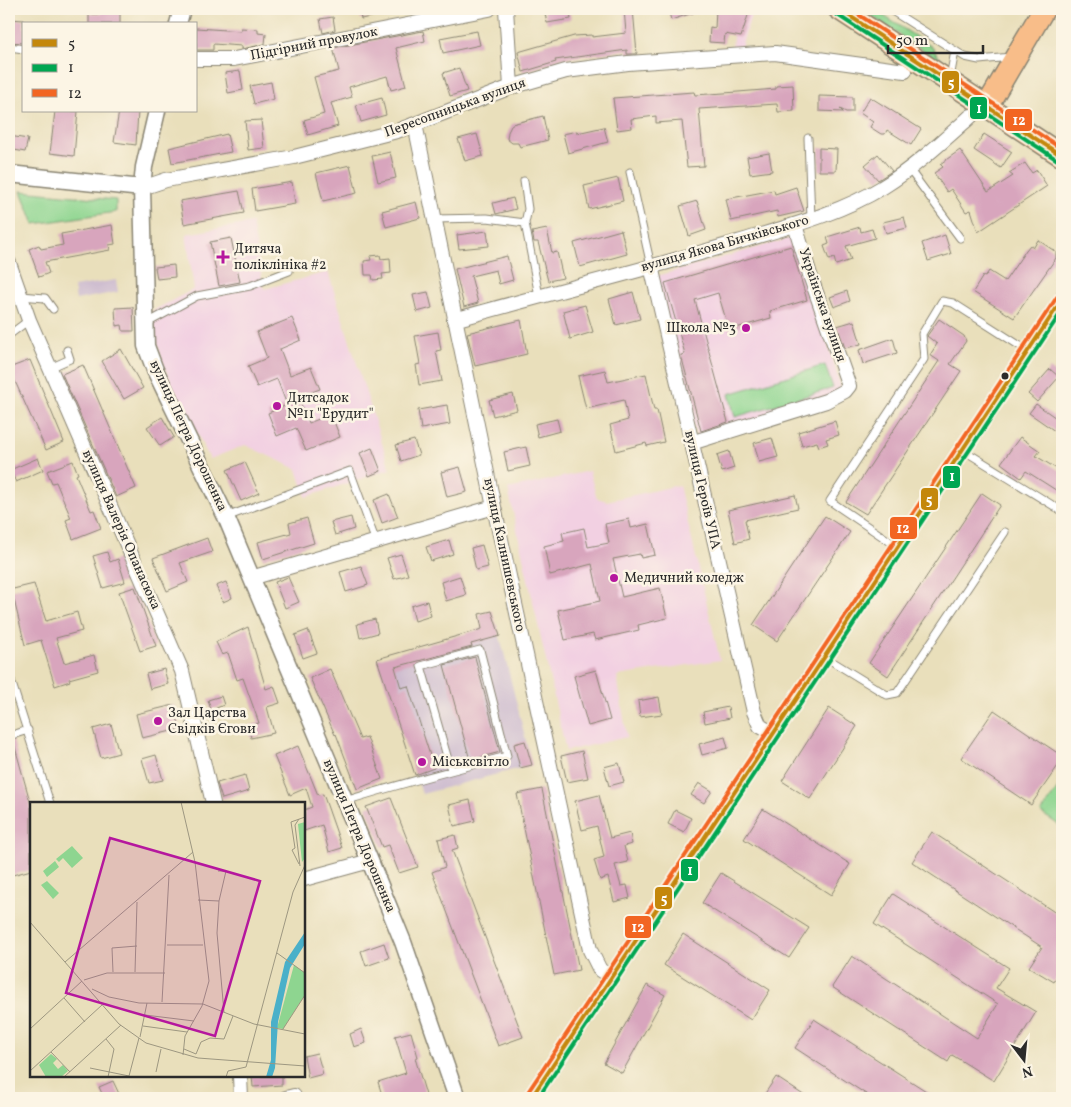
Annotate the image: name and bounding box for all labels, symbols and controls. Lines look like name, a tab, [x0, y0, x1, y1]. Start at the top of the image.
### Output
legend	[22, 22, 198, 112]
street label: Підгірний провулок	[249, 22, 380, 66]
scale bar	[888, 22, 984, 54]
text: 50 m	[896, 31, 928, 52]
text: 5	[68, 34, 75, 55]
text: 1	[68, 58, 74, 79]
line badge: 5	[941, 70, 960, 94]
street label: Пересопницька вулиця	[382, 74, 528, 142]
text: 5	[948, 74, 955, 93]
text: 12	[68, 84, 82, 105]
line badge: 1	[969, 96, 988, 120]
text: 1	[976, 100, 982, 119]
line badge: 12	[1004, 108, 1033, 132]
text: 12	[1013, 112, 1025, 131]
street label: вулиця Якова Бичківського	[639, 211, 811, 277]
place label: Дитяча поліклініка #2	[234, 240, 327, 275]
street label: Українська вулиця	[794, 245, 850, 365]
marker: Дитяча поліклініка #2	[216, 250, 230, 264]
place label: Школа №3	[666, 319, 736, 338]
marker: Школа №3	[740, 322, 752, 334]
street label: вулиця Петра Дорошенка	[145, 357, 231, 515]
unlabelled marker	[1000, 371, 1010, 381]
place label: Дитсадок №11 "Ерудит"	[287, 389, 373, 424]
marker: Дитсадок №11 "Ерудит"	[271, 400, 283, 412]
street label: вулиця Героїв УПА	[679, 429, 725, 551]
street label: вулиця Валерія Опанасюка	[77, 447, 165, 613]
line badge: 1	[942, 465, 961, 489]
text: 1	[949, 468, 955, 487]
street label: вулиця Калнишевського	[478, 477, 530, 633]
line badge: 5	[920, 487, 939, 511]
text: 5	[926, 491, 933, 510]
line badge: 12	[889, 516, 918, 540]
text: 12	[897, 520, 909, 539]
place label: Медичний коледж	[624, 569, 744, 588]
marker: Медичний коледж	[608, 572, 620, 584]
place label: Зал Царства Свідків Єгови	[168, 704, 256, 739]
marker: Зал Царства Свідків Єгови	[152, 715, 164, 727]
place label: Міськсвітло	[432, 753, 509, 772]
street label: вулиця Петра Дорошенка	[318, 756, 400, 916]
marker: Міськсвітло	[416, 756, 428, 768]
inset map	[30, 802, 305, 1077]
line badge: 1	[680, 858, 699, 882]
text: 1	[687, 862, 693, 881]
line badge: 5	[654, 886, 673, 910]
text: 5	[661, 890, 668, 909]
line badge: 12	[624, 915, 652, 939]
text: 12	[632, 919, 644, 938]
north arrow	[998, 1034, 1048, 1084]
text: N	[1020, 1061, 1035, 1082]

